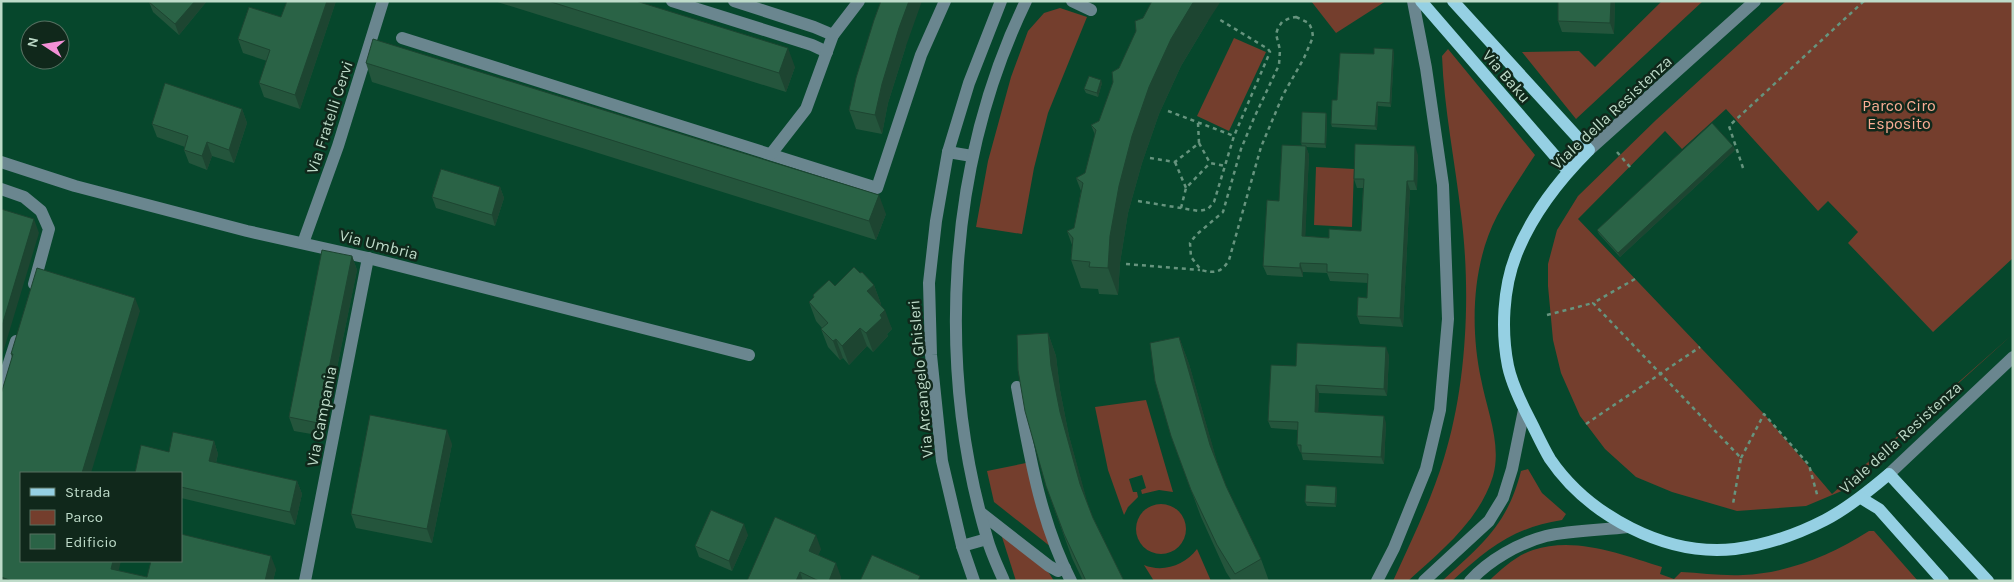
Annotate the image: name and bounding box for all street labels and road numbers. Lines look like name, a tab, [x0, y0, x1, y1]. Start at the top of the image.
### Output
street label: Via Baku	[1479, 46, 1535, 107]
street label: Viale della Resistenza	[1547, 51, 1676, 173]
street label: Via Fratelli Cervi	[302, 58, 357, 176]
street label: Via Umbria	[337, 226, 420, 263]
street label: Via Arcangelo Ghisleri	[904, 299, 937, 459]
street label: Via Campania	[302, 365, 340, 468]
street label: Viale della Resistenza	[1835, 377, 1965, 497]

